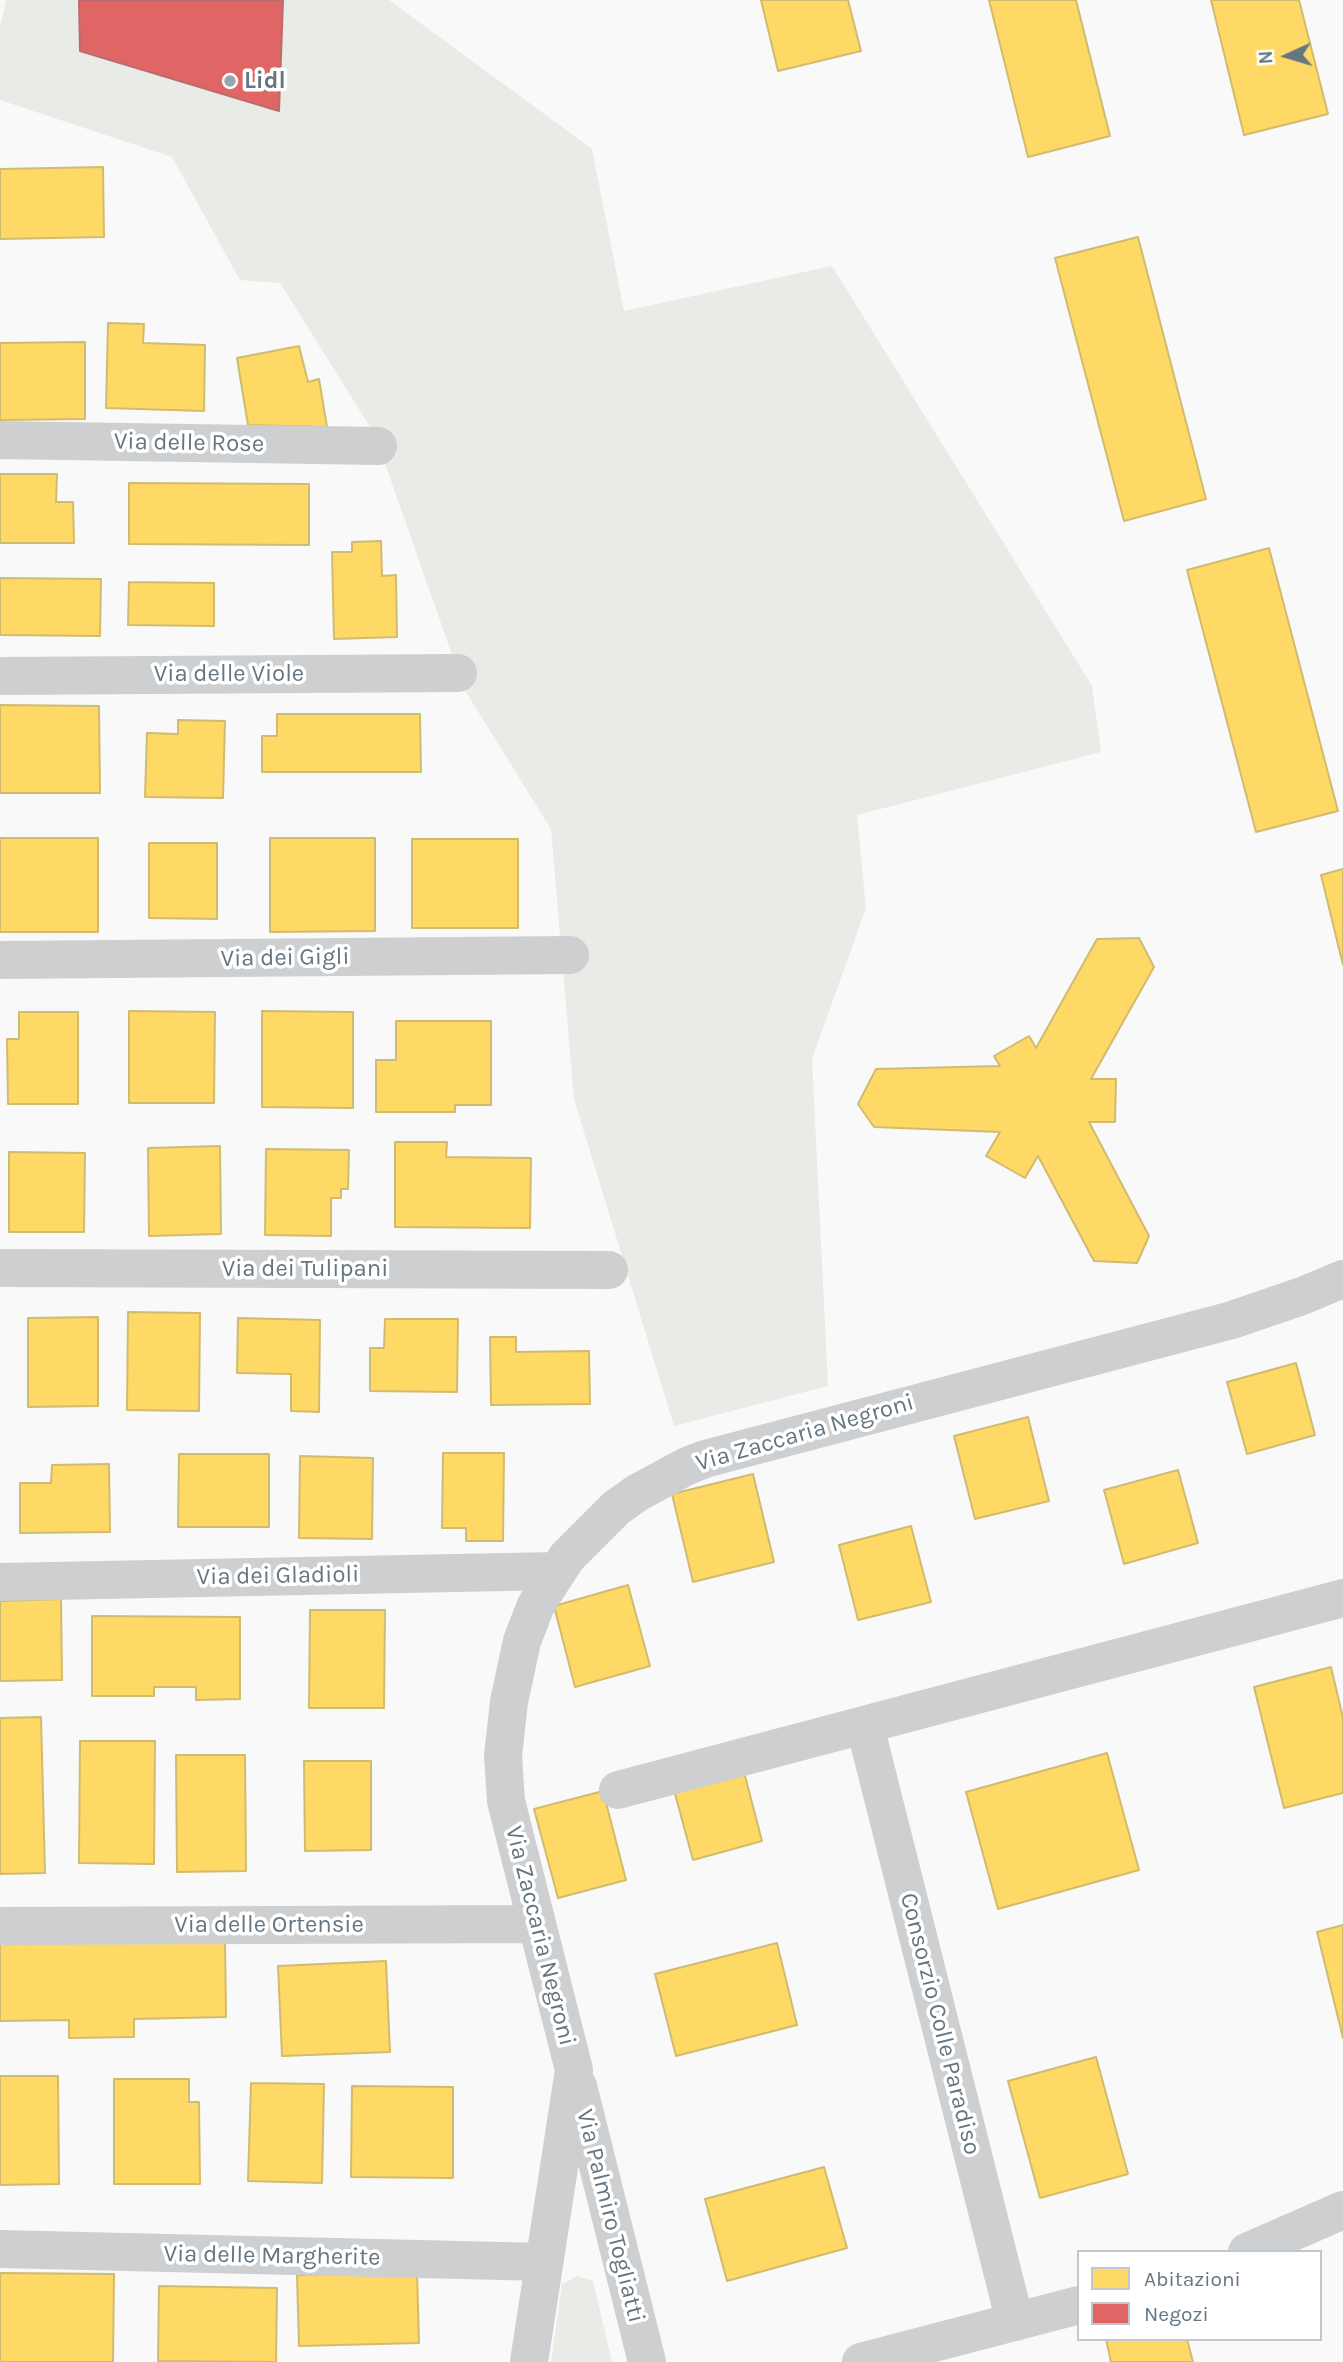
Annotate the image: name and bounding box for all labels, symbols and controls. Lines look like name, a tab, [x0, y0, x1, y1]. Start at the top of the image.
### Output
north arrow	[1252, 21, 1322, 91]
text: N	[1255, 50, 1277, 65]
place label: Lidl	[244, 67, 286, 95]
marker: Lidl	[222, 73, 238, 89]
street label: Via delle Rose	[114, 427, 264, 459]
street label: Via delle Viole	[154, 660, 304, 688]
street label: Via dei Gigli	[220, 942, 350, 974]
street label: Via dei Tulipani	[222, 1255, 388, 1283]
street label: Via Zaccaria Negroni	[693, 1388, 917, 1478]
street label: Via dei Gladioli	[196, 1560, 360, 1592]
street label: Via Zaccaria Negroni	[499, 1823, 581, 2049]
street label: Consorzio Colle Paradiso	[894, 1890, 986, 2158]
street label: Via delle Ortensie	[174, 1911, 364, 1939]
street label: Via Palmiro Togliatti	[570, 2106, 650, 2326]
street label: Via delle Margherite	[163, 2240, 381, 2272]
legend	[1077, 2250, 1322, 2341]
text: Abitazioni	[1144, 2267, 1241, 2291]
text: Negozi	[1144, 2302, 1209, 2326]

